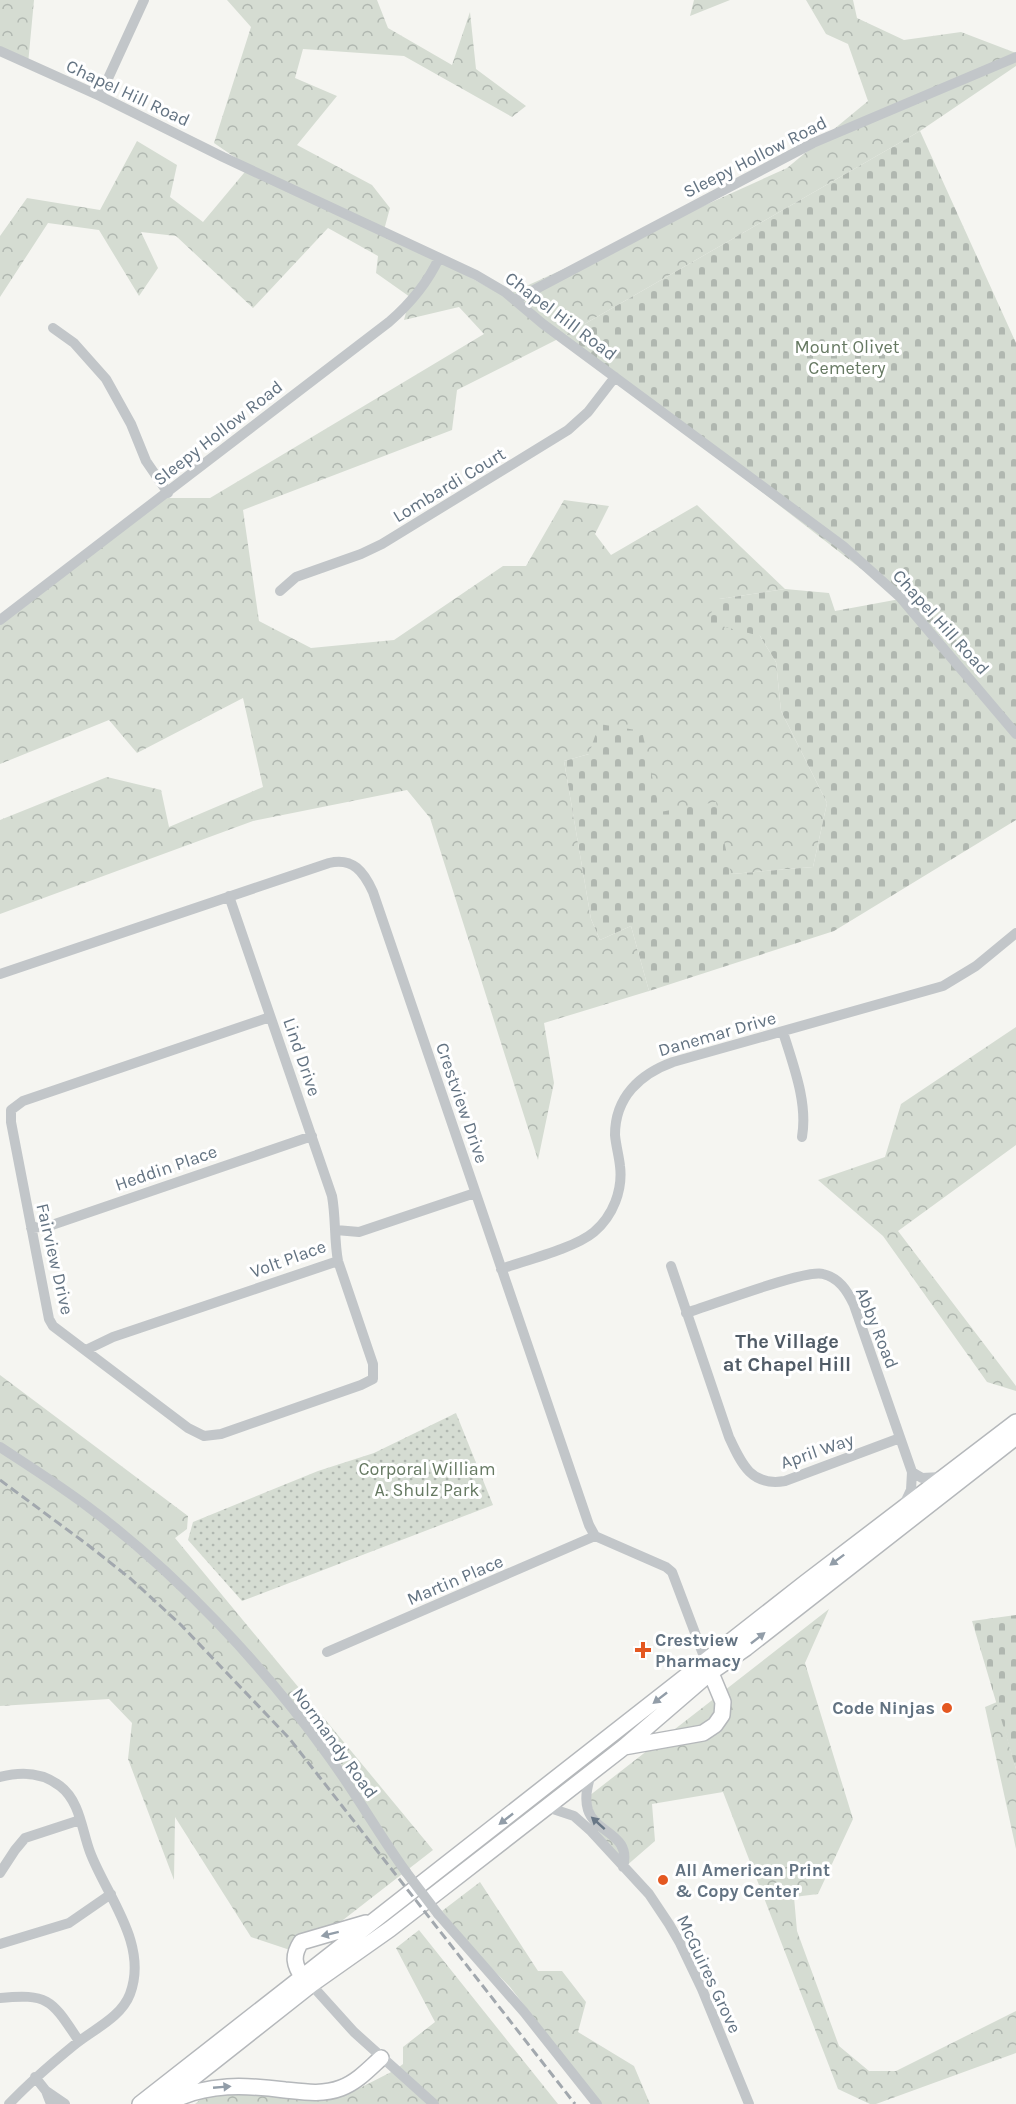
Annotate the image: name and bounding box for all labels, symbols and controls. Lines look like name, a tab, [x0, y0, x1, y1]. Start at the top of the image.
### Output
street label: Chapel Hill Road	[63, 55, 193, 131]
street label: Sleepy Hollow Road	[680, 111, 830, 203]
street label: Chapel Hill Road	[501, 267, 621, 365]
park label: Mount Olivet Cemetery	[795, 336, 900, 379]
street label: Sleepy Hollow Road	[149, 376, 287, 490]
street label: Lombardi Court	[389, 443, 510, 527]
street label: Chapel Hill Road	[888, 565, 994, 679]
street label: Danemar Drive	[656, 1007, 778, 1061]
street label: Lind Drive	[278, 1015, 326, 1099]
street label: Crestview Drive	[431, 1040, 493, 1166]
street label: Heddin Place	[112, 1140, 220, 1196]
street label: Fairview Drive	[31, 1201, 79, 1317]
street label: Volt Place	[247, 1235, 329, 1283]
street label: Abby Road	[851, 1284, 903, 1372]
district label: The Village at Chapel Hill	[723, 1330, 851, 1376]
street label: April Way	[778, 1428, 857, 1474]
park label: Corporal William A. Shulz Park	[358, 1458, 496, 1501]
street label: Martin Place	[404, 1550, 506, 1610]
one-way arrow	[829, 1554, 844, 1566]
place label: Crestview Pharmacy	[655, 1629, 740, 1672]
one-way arrow	[751, 1632, 766, 1644]
marker: Crestview Pharmacy	[636, 1643, 650, 1657]
street label: Normandy Road	[288, 1684, 382, 1802]
one-way arrow	[652, 1692, 667, 1704]
place label: Code Ninjas	[832, 1697, 935, 1719]
marker: Code Ninjas	[940, 1701, 954, 1715]
one-way arrow	[499, 1812, 514, 1824]
one-way arrow	[591, 1817, 606, 1830]
place label: All American Print & Copy Center	[675, 1859, 830, 1902]
marker: All American Print & Copy Center	[656, 1873, 670, 1887]
street label: McGuires Grove	[672, 1911, 746, 2037]
one-way arrow	[321, 1929, 339, 1939]
one-way arrow	[213, 2082, 232, 2092]

